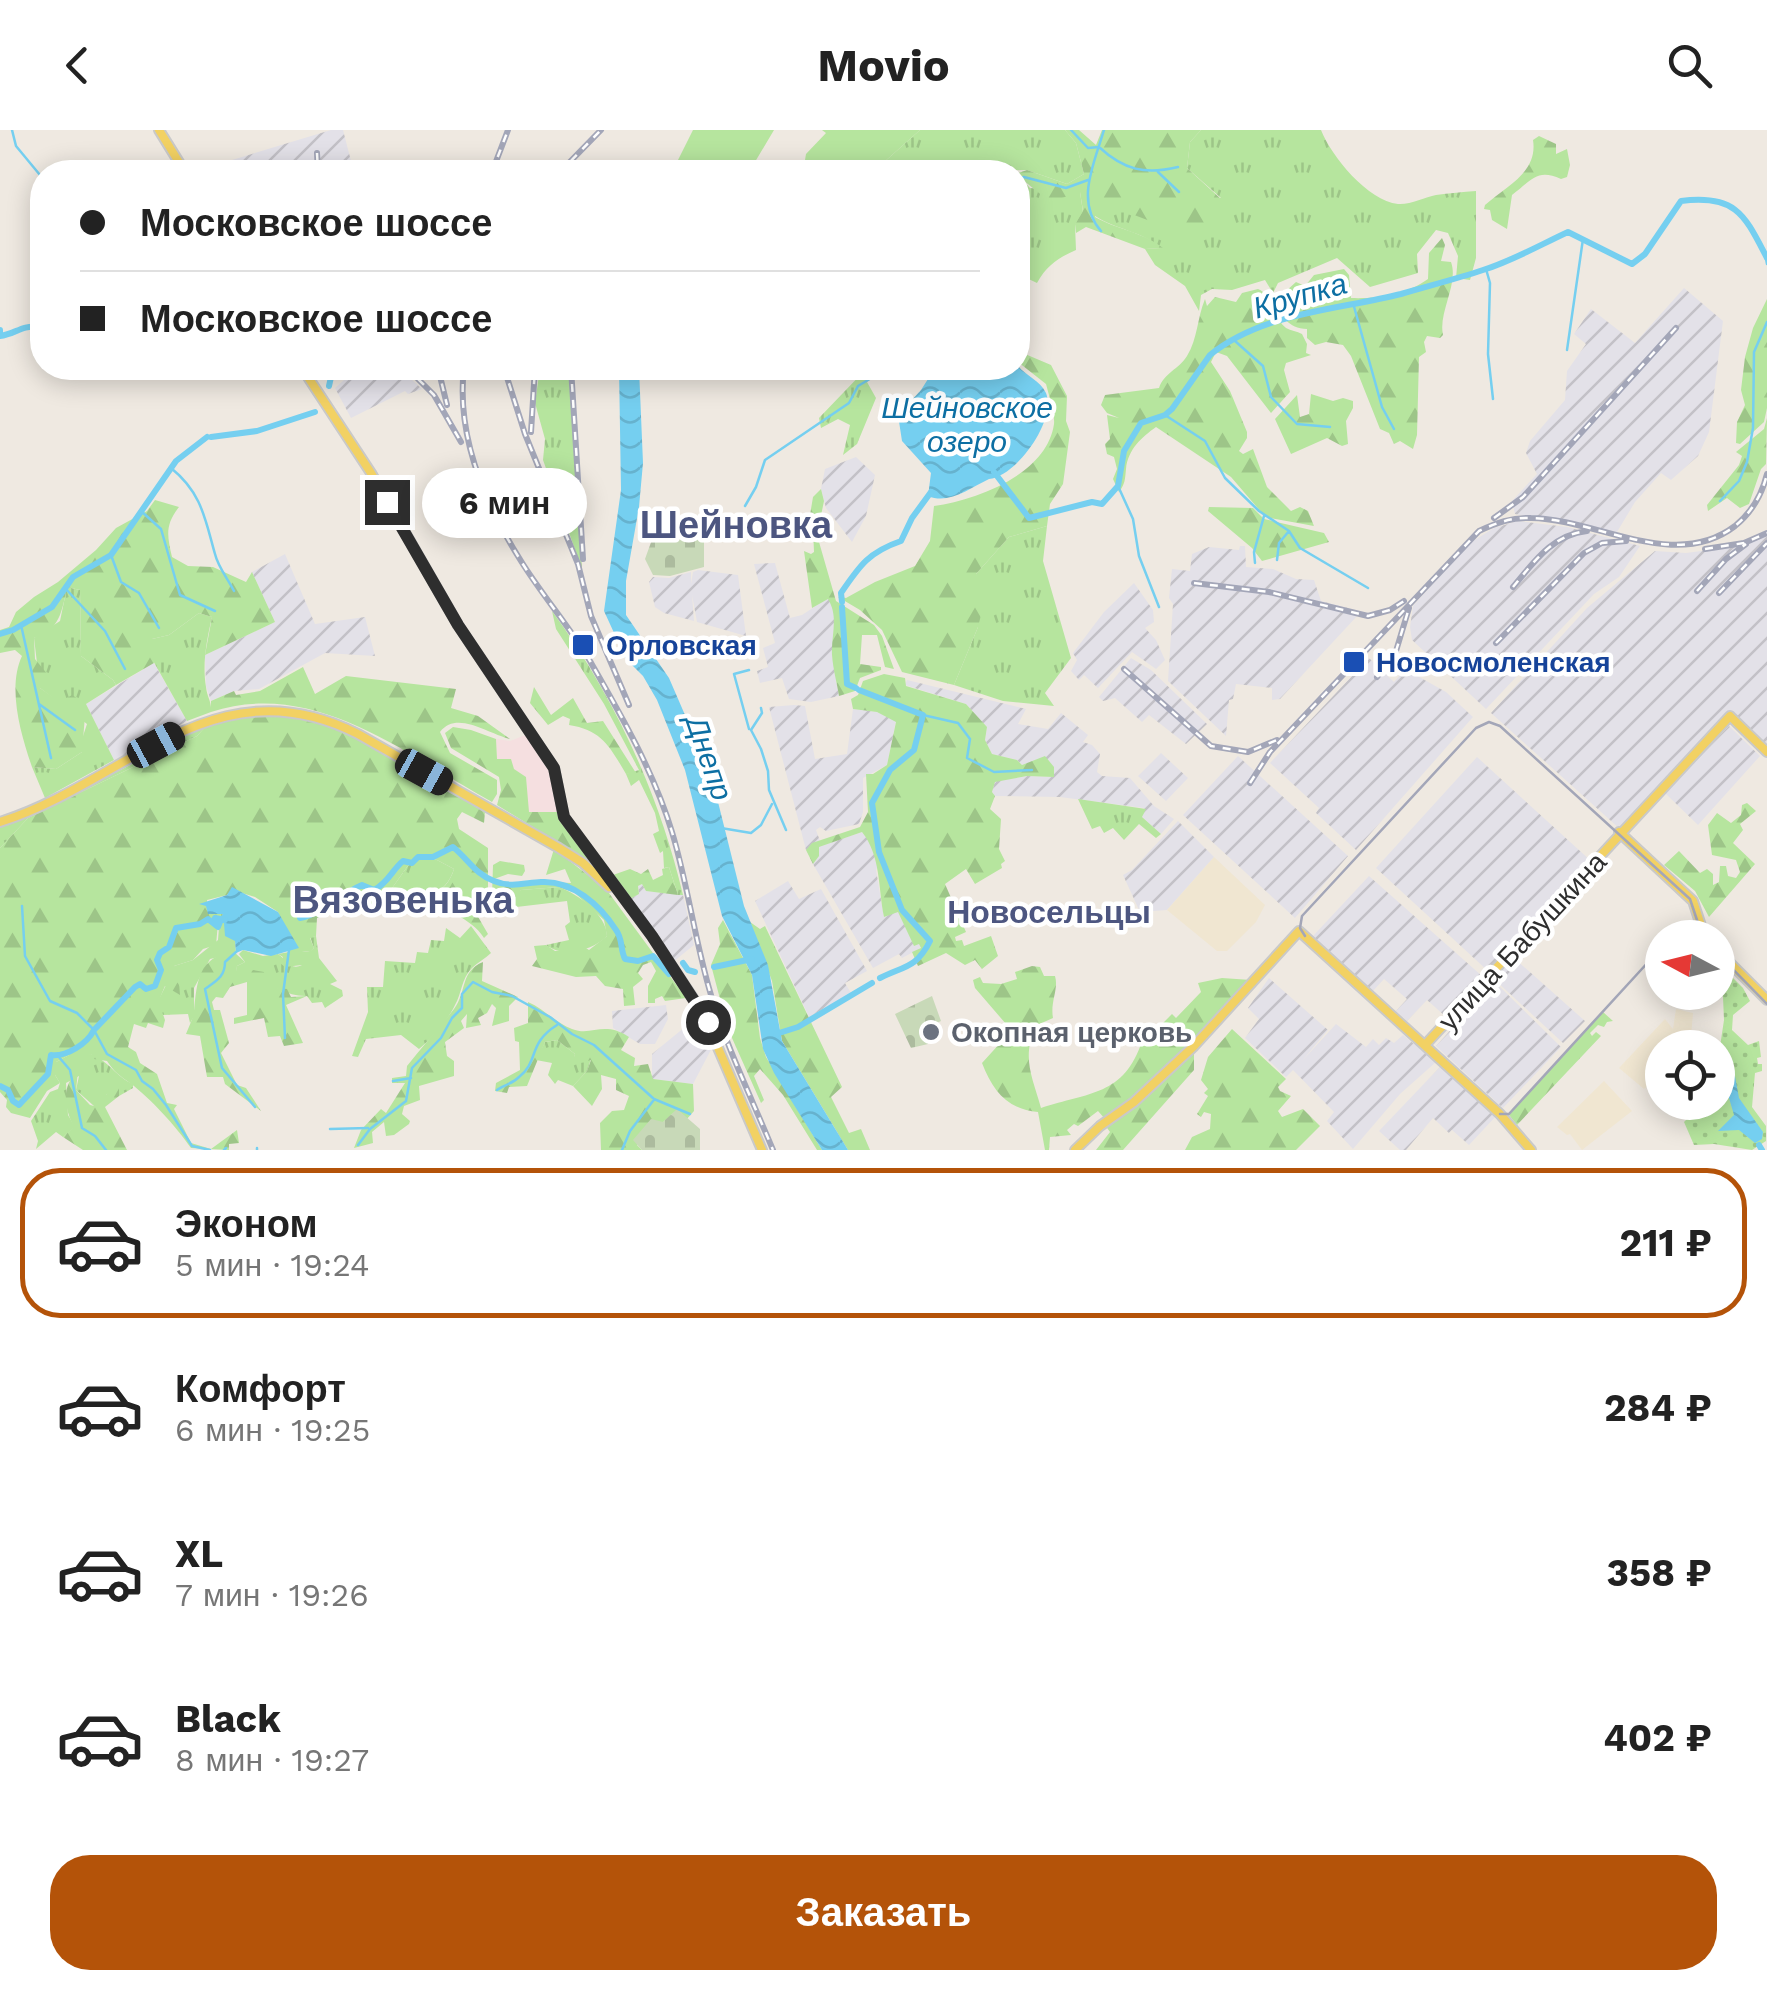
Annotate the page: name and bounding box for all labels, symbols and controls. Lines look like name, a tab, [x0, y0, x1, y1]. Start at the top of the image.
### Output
icon: back	[50, 38, 105, 93]
icon: search	[1662, 38, 1717, 93]
text: Movio	[817, 39, 950, 92]
text: Московское шоссе	[140, 201, 492, 245]
water label: Крупка	[1249, 266, 1351, 326]
text: Московское шоссе	[140, 297, 492, 341]
water label: Шейновское озеро	[881, 390, 1053, 459]
callout: 6 мин	[422, 467, 587, 537]
route end	[365, 480, 410, 525]
text: 6 мин	[459, 484, 550, 522]
district label: Шейновка	[640, 503, 833, 547]
place label: Орловская	[606, 629, 757, 662]
marker: Орловская	[570, 632, 596, 658]
place label: Новосмоленская	[1376, 646, 1611, 679]
marker: Новосмоленская	[1341, 649, 1367, 675]
water label: Днепр	[678, 708, 740, 805]
car	[122, 718, 190, 772]
car	[390, 744, 458, 800]
street label: улица Бабушкина	[1431, 845, 1614, 1037]
district label: Вязовенька	[292, 878, 514, 922]
district label: Новосельцы	[947, 893, 1151, 931]
north arrow	[1645, 920, 1735, 1010]
map controls	[1645, 920, 1735, 1120]
route start	[686, 1000, 731, 1045]
place label: Окопная церковь	[951, 1016, 1192, 1049]
marker: Окопная церковь	[920, 1021, 942, 1043]
button: locate	[1645, 1030, 1735, 1120]
icon: car	[55, 1198, 145, 1288]
text: Эконом	[175, 1202, 318, 1246]
text: 211 ₽	[1620, 1221, 1712, 1265]
text: 5 мин · 19:24	[175, 1246, 369, 1284]
icon: car	[55, 1363, 145, 1453]
text: Комфорт	[175, 1367, 346, 1411]
text: 284 ₽	[1604, 1386, 1712, 1430]
text: 6 мин · 19:25	[175, 1411, 370, 1449]
icon: car	[55, 1528, 145, 1618]
text: XL	[175, 1532, 223, 1576]
text: 358 ₽	[1606, 1551, 1712, 1595]
text: 7 мин · 19:26	[175, 1576, 369, 1614]
icon: car	[55, 1693, 145, 1783]
text: Black	[175, 1697, 281, 1741]
text: 402 ₽	[1603, 1716, 1712, 1760]
text: 8 мин · 19:27	[175, 1741, 369, 1779]
button: Заказать	[50, 1855, 1717, 1970]

